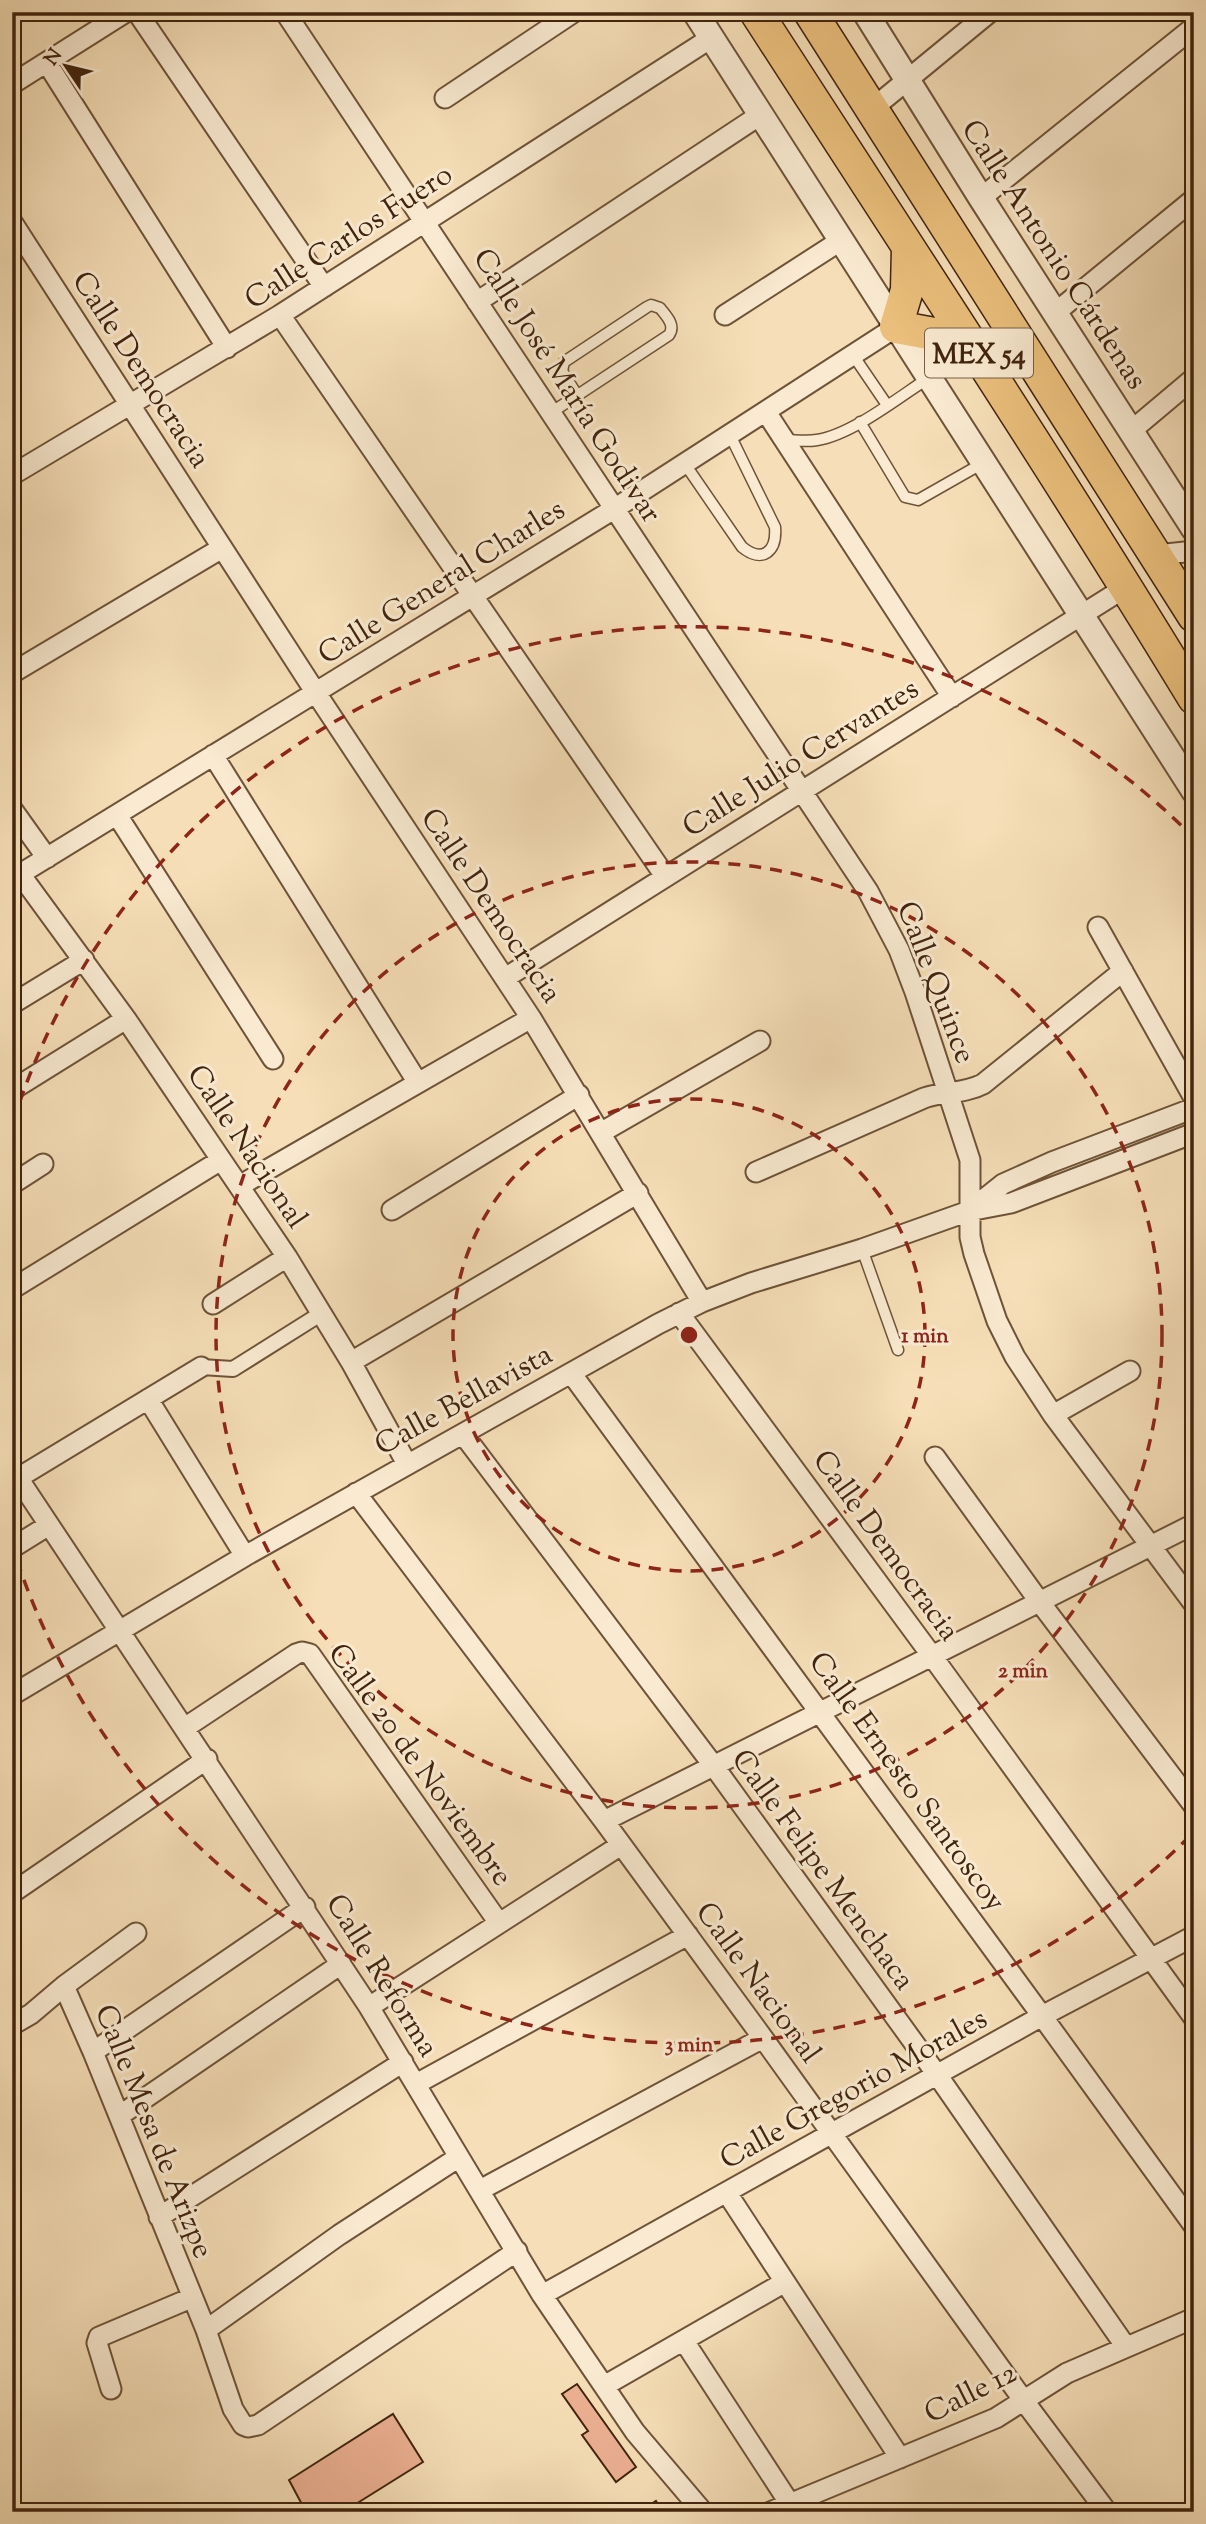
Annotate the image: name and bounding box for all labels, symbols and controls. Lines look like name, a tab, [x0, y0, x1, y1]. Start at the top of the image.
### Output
north arrow	[32, 32, 102, 102]
text: N	[39, 44, 70, 72]
street label: Calle Antonio Cárdenas	[949, 112, 1156, 399]
street label: Calle Carlos Fuero	[237, 155, 462, 322]
street label: Calle José María Godivar	[461, 241, 671, 532]
street label: Calle Democracia	[60, 263, 220, 477]
road number: MEX 54	[925, 328, 1033, 378]
street label: Calle General Charles	[310, 490, 574, 677]
street label: Calle Julio Cervantes	[675, 669, 928, 849]
street label: Calle Democracia	[409, 800, 571, 1013]
street label: Calle Quince	[884, 896, 985, 1070]
street label: Calle Nacional	[175, 1057, 317, 1238]
text: 1 min	[901, 1322, 949, 1352]
centre of rings	[677, 1323, 701, 1347]
street label: Calle Bellavista	[367, 1334, 561, 1468]
street label: Calle Democracia	[801, 1442, 969, 1651]
street label: Calle 20 de Noviembre	[316, 1635, 522, 1896]
street label: Calle Ernesto Santoscoy	[797, 1644, 1015, 1921]
text: 2 min	[998, 1657, 1049, 1687]
street label: Calle Felipe Menchaca	[720, 1741, 924, 2000]
street label: Calle Reforma	[314, 1886, 448, 2066]
street label: Calle Nacional	[684, 1894, 830, 2073]
street label: Calle Mesa de Arizpe	[82, 1999, 223, 2265]
street label: Calle Gregorio Morales	[713, 1999, 996, 2182]
text: 3 min	[665, 2031, 714, 2061]
street label: Calle 12	[917, 2353, 1025, 2436]

